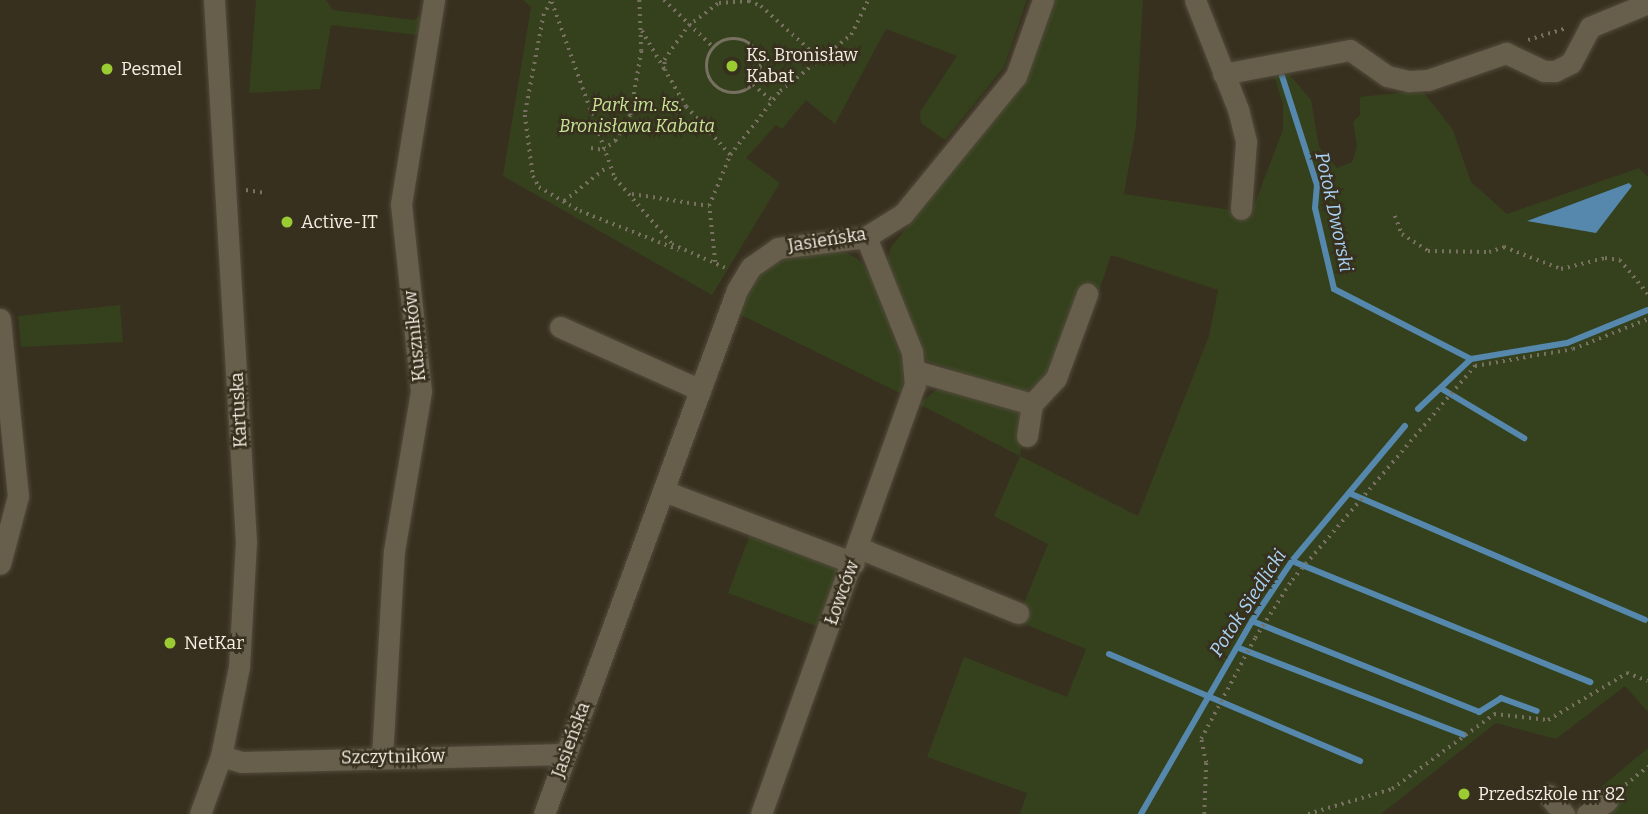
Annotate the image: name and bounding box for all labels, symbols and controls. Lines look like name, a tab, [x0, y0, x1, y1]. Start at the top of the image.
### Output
place label: Ks. Bronisław Kabat	[746, 45, 858, 88]
place label: Pesmel	[121, 58, 182, 80]
marker: Ks. Bronisław Kabat	[724, 58, 740, 74]
marker: Pesmel	[99, 61, 115, 77]
park label: Park im. ks. Bronisława Kabata	[559, 95, 715, 138]
water label: Potok Dworski	[1310, 150, 1358, 274]
place label: Active-IT	[301, 211, 378, 233]
marker: Active-IT	[279, 214, 295, 230]
street label: Jasieńska	[786, 223, 868, 257]
street label: Kuszników	[399, 289, 431, 383]
street label: Kartuska	[226, 372, 252, 448]
water label: Potok Siedlicki	[1205, 545, 1291, 661]
street label: Łowców	[820, 558, 864, 628]
place label: NetKar	[184, 632, 244, 654]
marker: NetKar	[162, 635, 178, 651]
street label: Jasieńska	[547, 699, 595, 781]
street label: Szczytników	[341, 745, 445, 769]
place label: Przedszkole nr 82	[1478, 783, 1625, 805]
marker: Przedszkole nr 82	[1456, 786, 1472, 802]

